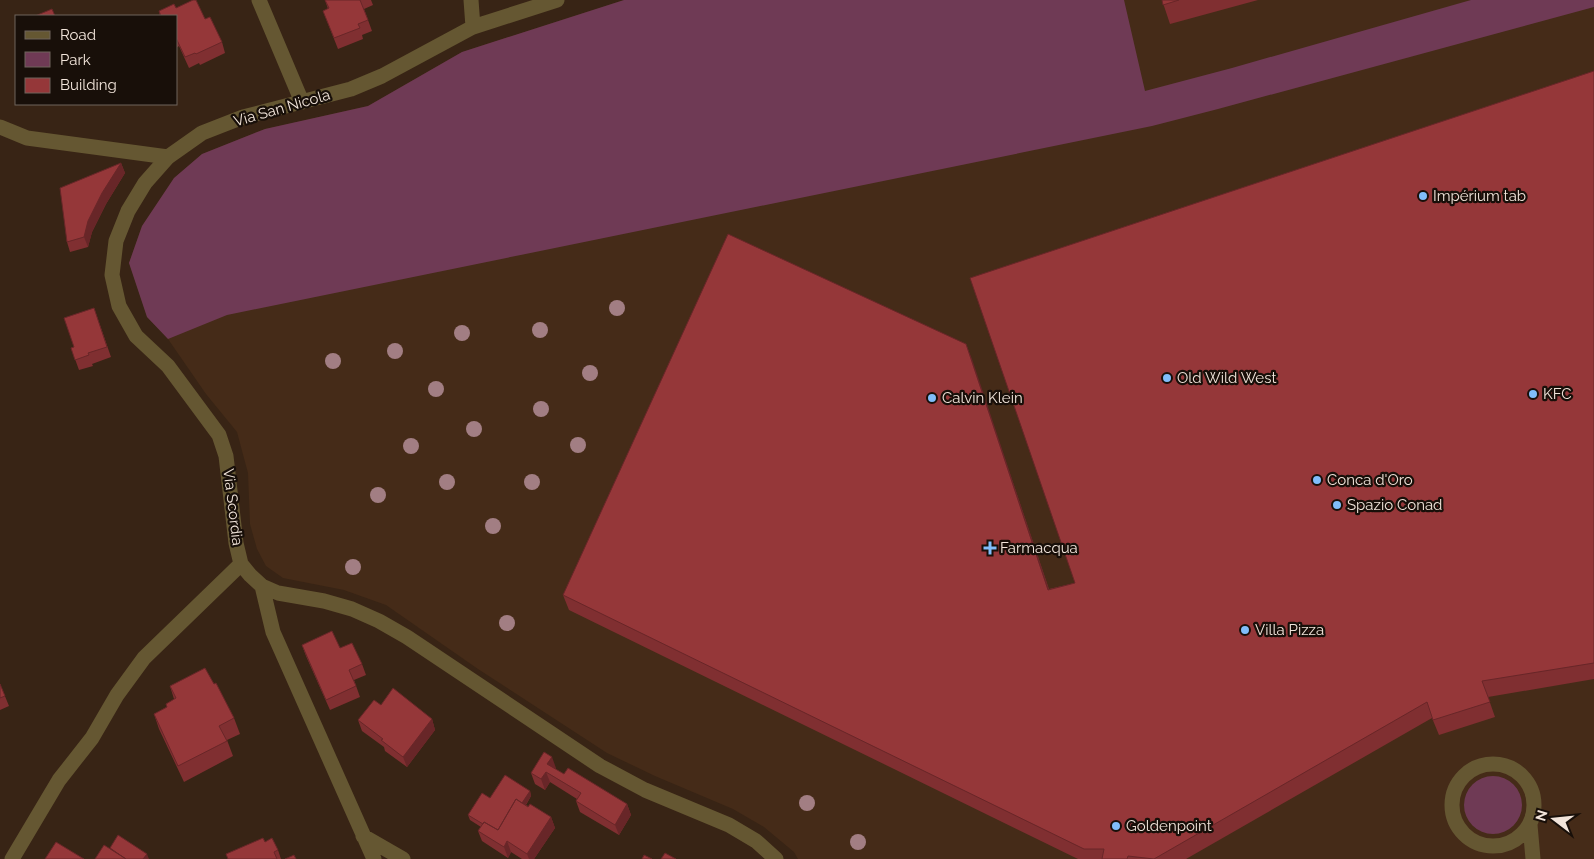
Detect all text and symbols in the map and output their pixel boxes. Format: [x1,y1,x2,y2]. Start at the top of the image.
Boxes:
legend [15,15,178,105]
text: Road [60,26,96,44]
text: Park [60,51,91,69]
text: Building [60,76,117,94]
street label: Via San Nicola [232,86,332,130]
place label: Impérium tab [1433,187,1526,205]
marker: Impérium tab [1417,190,1429,202]
place label: Old Wild West [1177,369,1276,387]
marker: Old Wild West [1161,372,1173,384]
place label: KFC [1543,385,1572,403]
marker: KFC [1527,388,1539,400]
place label: Calvin Klein [942,389,1023,407]
marker: Calvin Klein [926,392,938,404]
street label: Via Scordia [219,467,247,547]
place label: Conca d'Oro [1327,471,1413,489]
marker: Conca d'Oro [1311,474,1323,486]
place label: Spazio Conad [1347,496,1442,514]
marker: Spazio Conad [1331,499,1343,511]
place label: Farmacqua [1000,539,1078,557]
marker: Farmacqua [984,542,996,554]
place label: Villa Pizza [1255,621,1324,639]
marker: Villa Pizza [1239,624,1251,636]
north arrow [1529,794,1579,844]
text: N [1532,808,1551,823]
place label: Goldenpoint [1126,817,1212,835]
marker: Goldenpoint [1110,820,1122,832]

